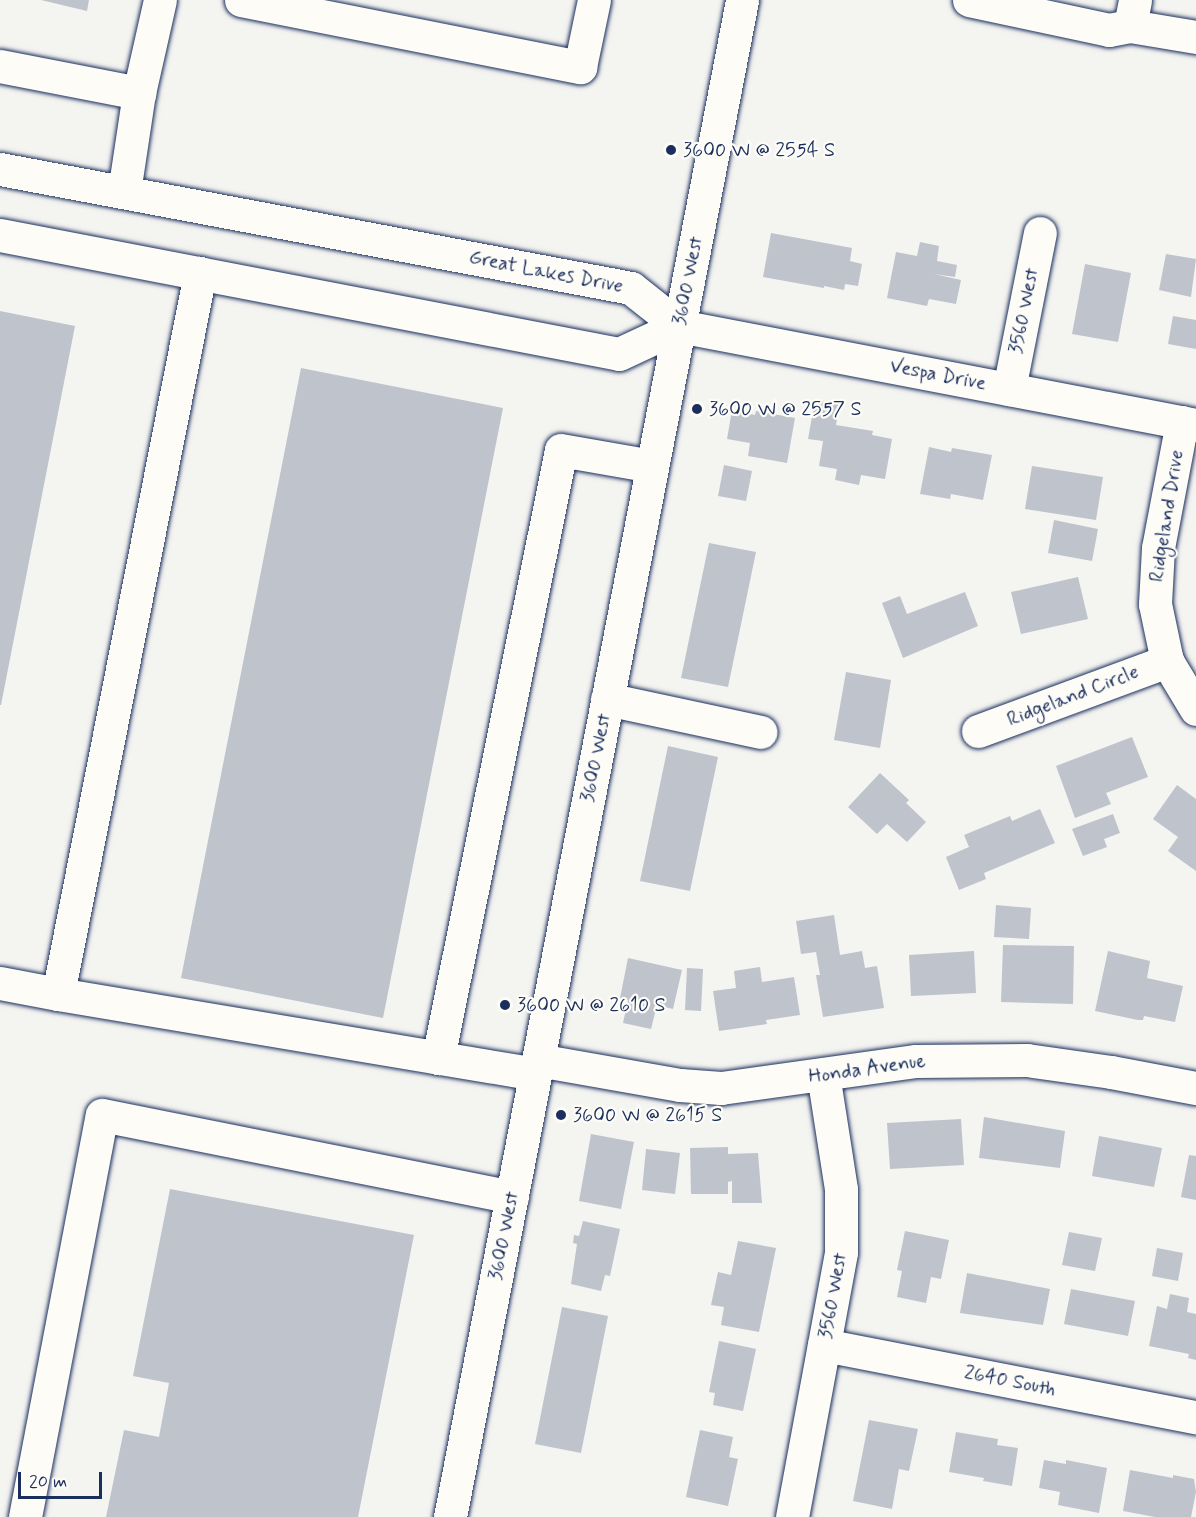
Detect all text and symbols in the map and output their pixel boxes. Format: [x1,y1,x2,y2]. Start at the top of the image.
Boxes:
place label: 3600 W @ 2554 S [683,138,835,162]
marker: 3600 W @ 2554 S [664,143,678,157]
street label: 3600 West [668,235,708,327]
street label: Great Lakes Drive [468,246,624,298]
street label: 3560 West [1004,266,1044,356]
street label: Vespa Drive [888,354,988,396]
place label: 3600 W @ 2557 S [709,397,861,421]
marker: 3600 W @ 2557 S [690,402,704,416]
street label: Ridgeland Drive [1145,448,1189,584]
street label: Ridgeland Circle [1004,660,1142,732]
street label: 3600 West [576,712,616,804]
place label: 3600 W @ 2610 S [517,993,666,1017]
marker: 3600 W @ 2610 S [498,998,512,1012]
street label: Honda Avenue [805,1049,929,1089]
place label: 3600 W @ 2615 S [573,1103,722,1127]
marker: 3600 W @ 2615 S [554,1108,568,1122]
street label: 3600 West [484,1190,524,1282]
street label: 3560 West [814,1251,852,1341]
street label: 2640 South [962,1360,1058,1402]
scale bar [21,1460,105,1498]
text: 20 m [29,1470,67,1494]

